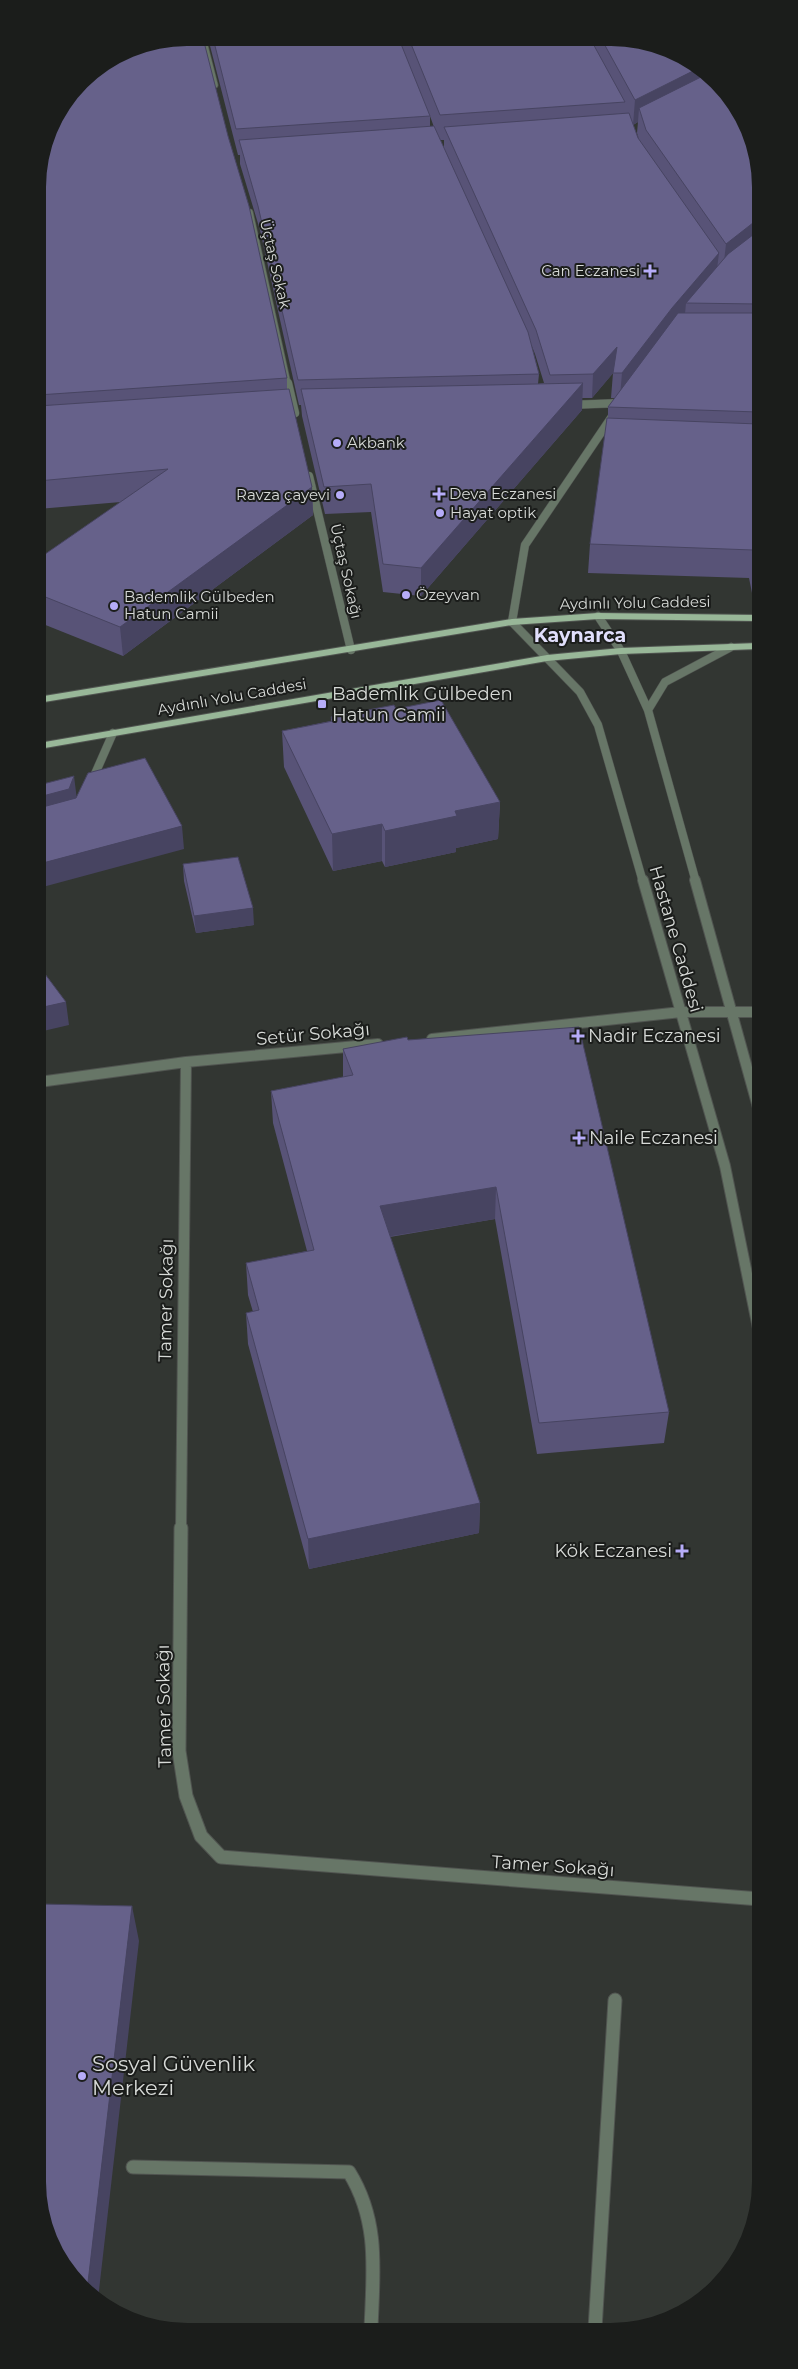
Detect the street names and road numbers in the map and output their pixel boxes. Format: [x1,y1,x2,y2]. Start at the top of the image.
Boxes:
street label: Üçtaş Sokak [256,217,295,311]
street label: Üçtaş Sokağı [326,522,367,620]
street label: Aydınlı Yolu Caddesi [559,592,711,613]
street label: Aydınlı Yolu Caddesi [156,674,308,719]
street label: Hastane Caddesi [645,863,707,1015]
street label: Setür Sokağı [255,1018,371,1050]
street label: Tamer Sokağı [154,1238,178,1362]
street label: Tamer Sokağı [152,1644,176,1768]
street label: Tamer Sokağı [491,1851,615,1881]

